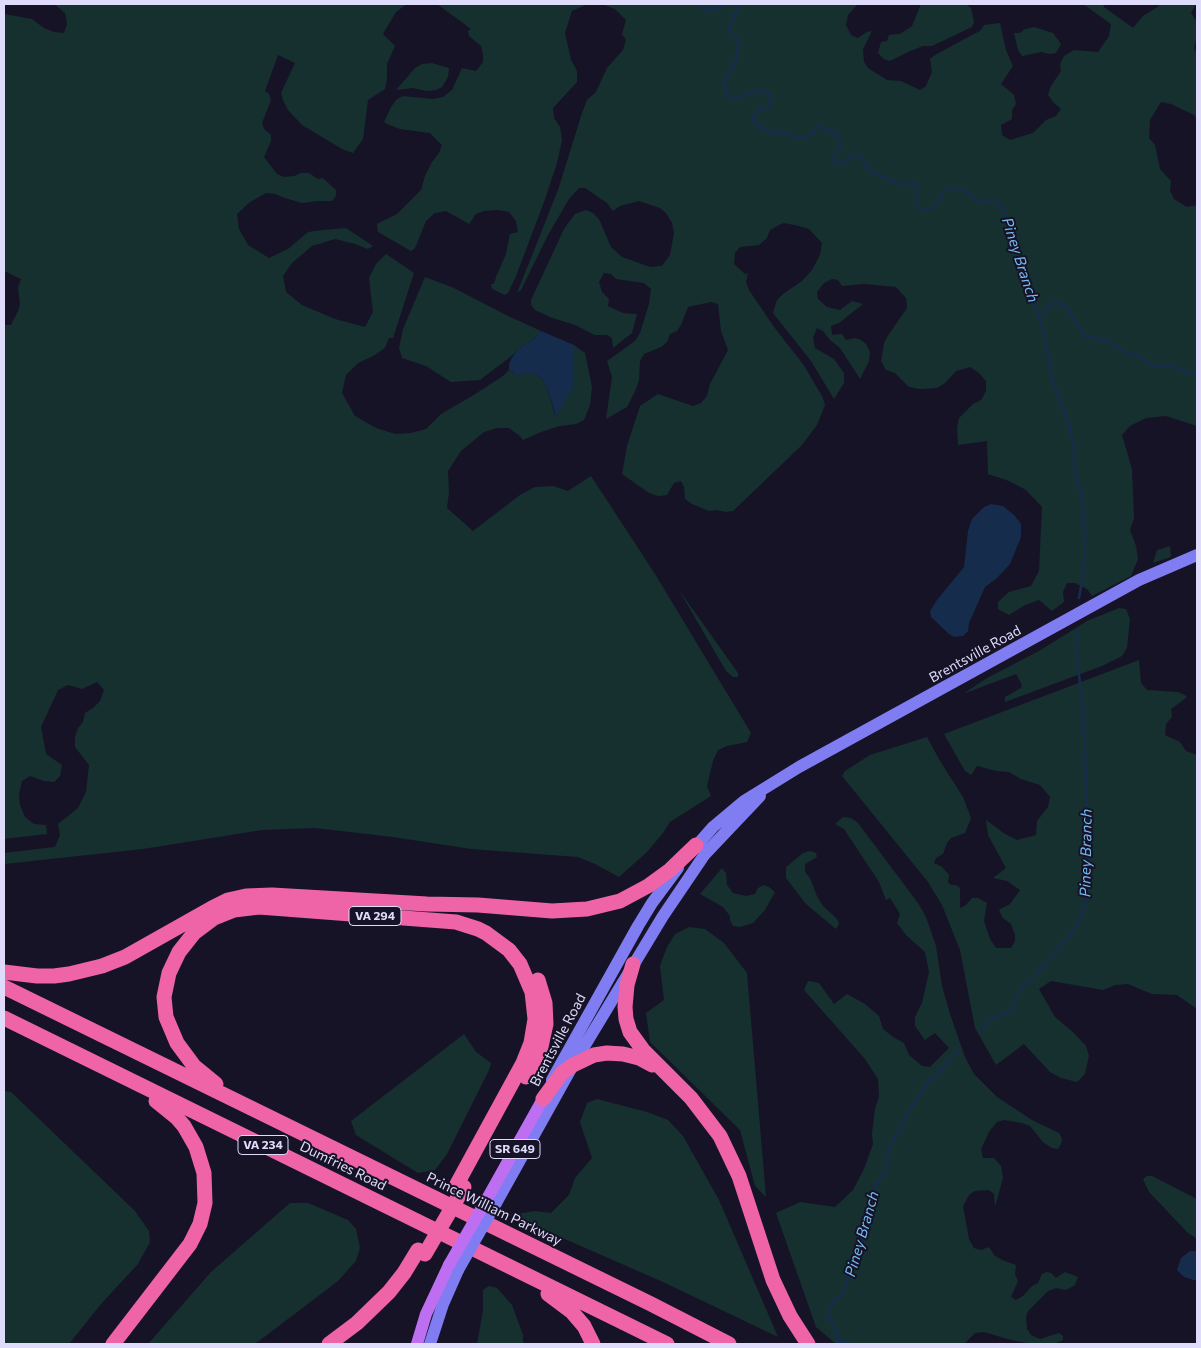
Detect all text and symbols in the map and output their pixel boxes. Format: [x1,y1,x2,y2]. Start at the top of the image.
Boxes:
water label: Piney Branch [998,215,1042,305]
street label: Brentsville Road [926,622,1024,686]
water label: Piney Branch [1076,809,1096,897]
road number: VA 294 [349,906,401,926]
street label: Brentsville Road [527,991,589,1089]
road number: VA 234 [238,1136,288,1154]
street label: Dumfries Road [297,1138,389,1194]
road number: SR 649 [490,1140,540,1158]
street label: Prince William Parkway [424,1169,564,1249]
water label: Piney Branch [841,1189,883,1279]

